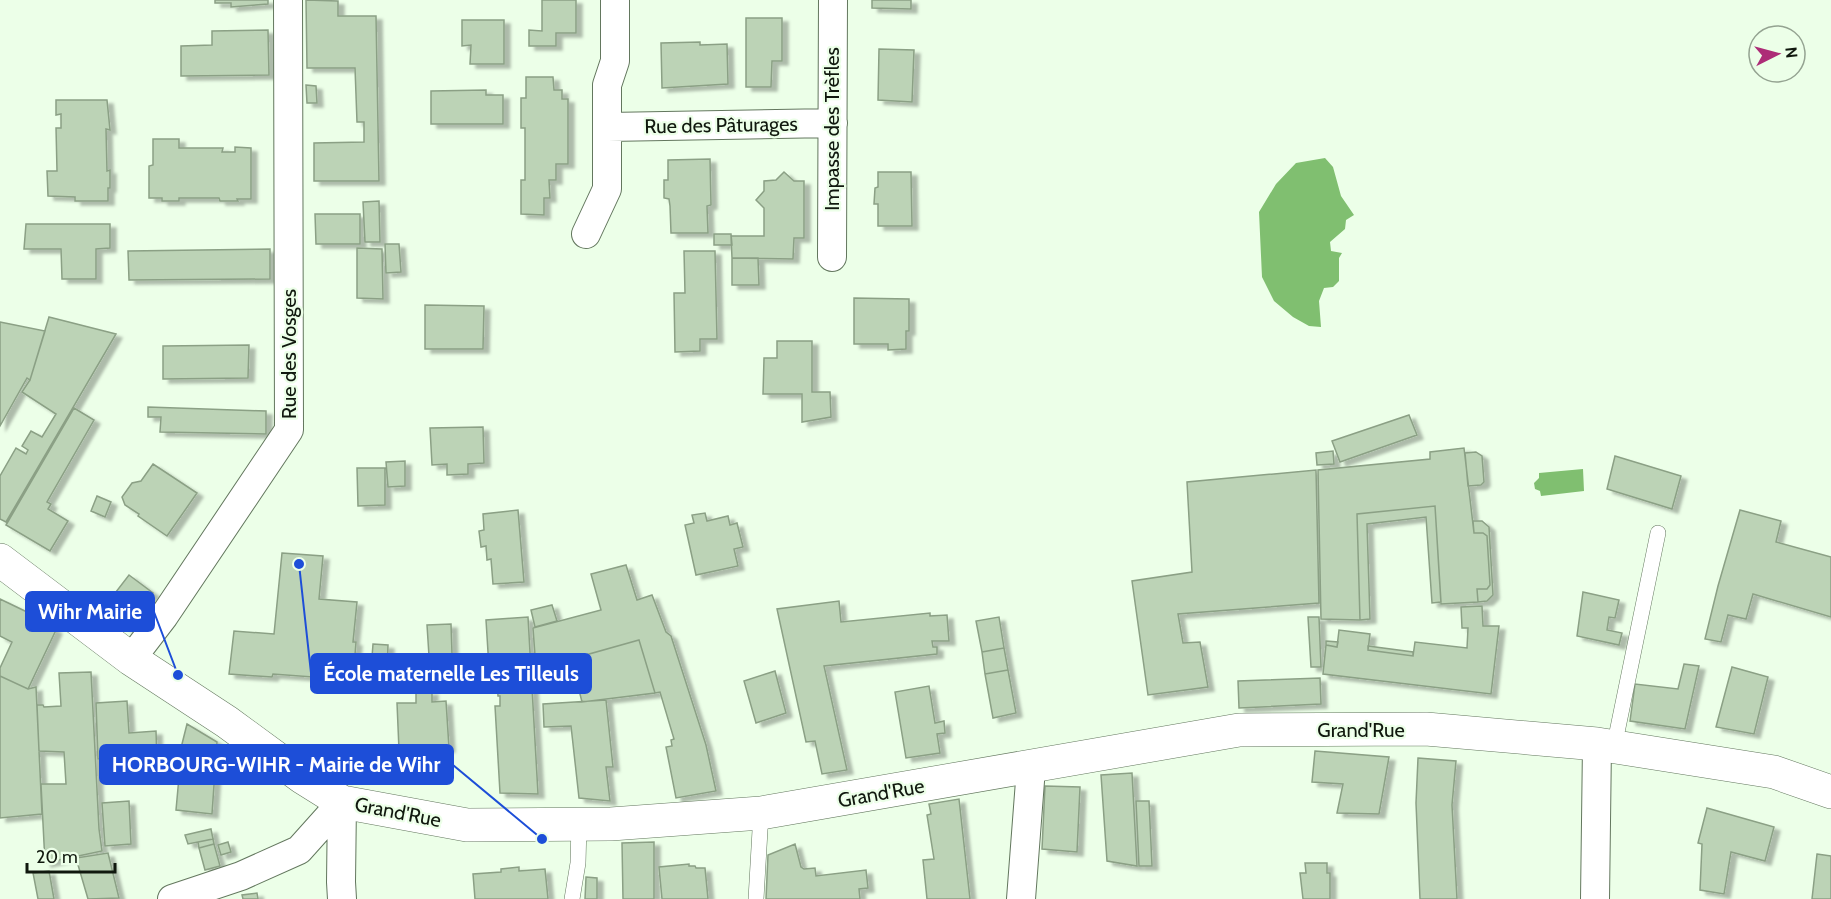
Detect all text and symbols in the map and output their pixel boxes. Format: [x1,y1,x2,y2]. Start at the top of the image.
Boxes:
north arrow [1747,24,1807,84]
text: N [1781,46,1801,59]
street label: Impasse des Trèfles [820,47,844,211]
street label: Rue des Pâturages [644,112,798,138]
street label: Rue des Vosges [277,289,301,419]
callout: Wihr Mairie [26,592,154,631]
text: Wihr Mairie [38,599,142,624]
callout: École maternelle Les Tilleuls [311,654,591,693]
text: École maternelle Les Tilleuls [323,661,579,686]
street label: Grand'Rue [1317,718,1405,742]
callout: HORBOURG-WIHR - Mairie de Wihr [100,745,453,784]
text: HORBOURG-WIHR - Mairie de Wihr [112,752,440,777]
street label: Grand'Rue [836,774,926,812]
street label: Grand'Rue [353,792,443,832]
scale bar [27,836,116,874]
text: 20 m [36,846,78,868]

